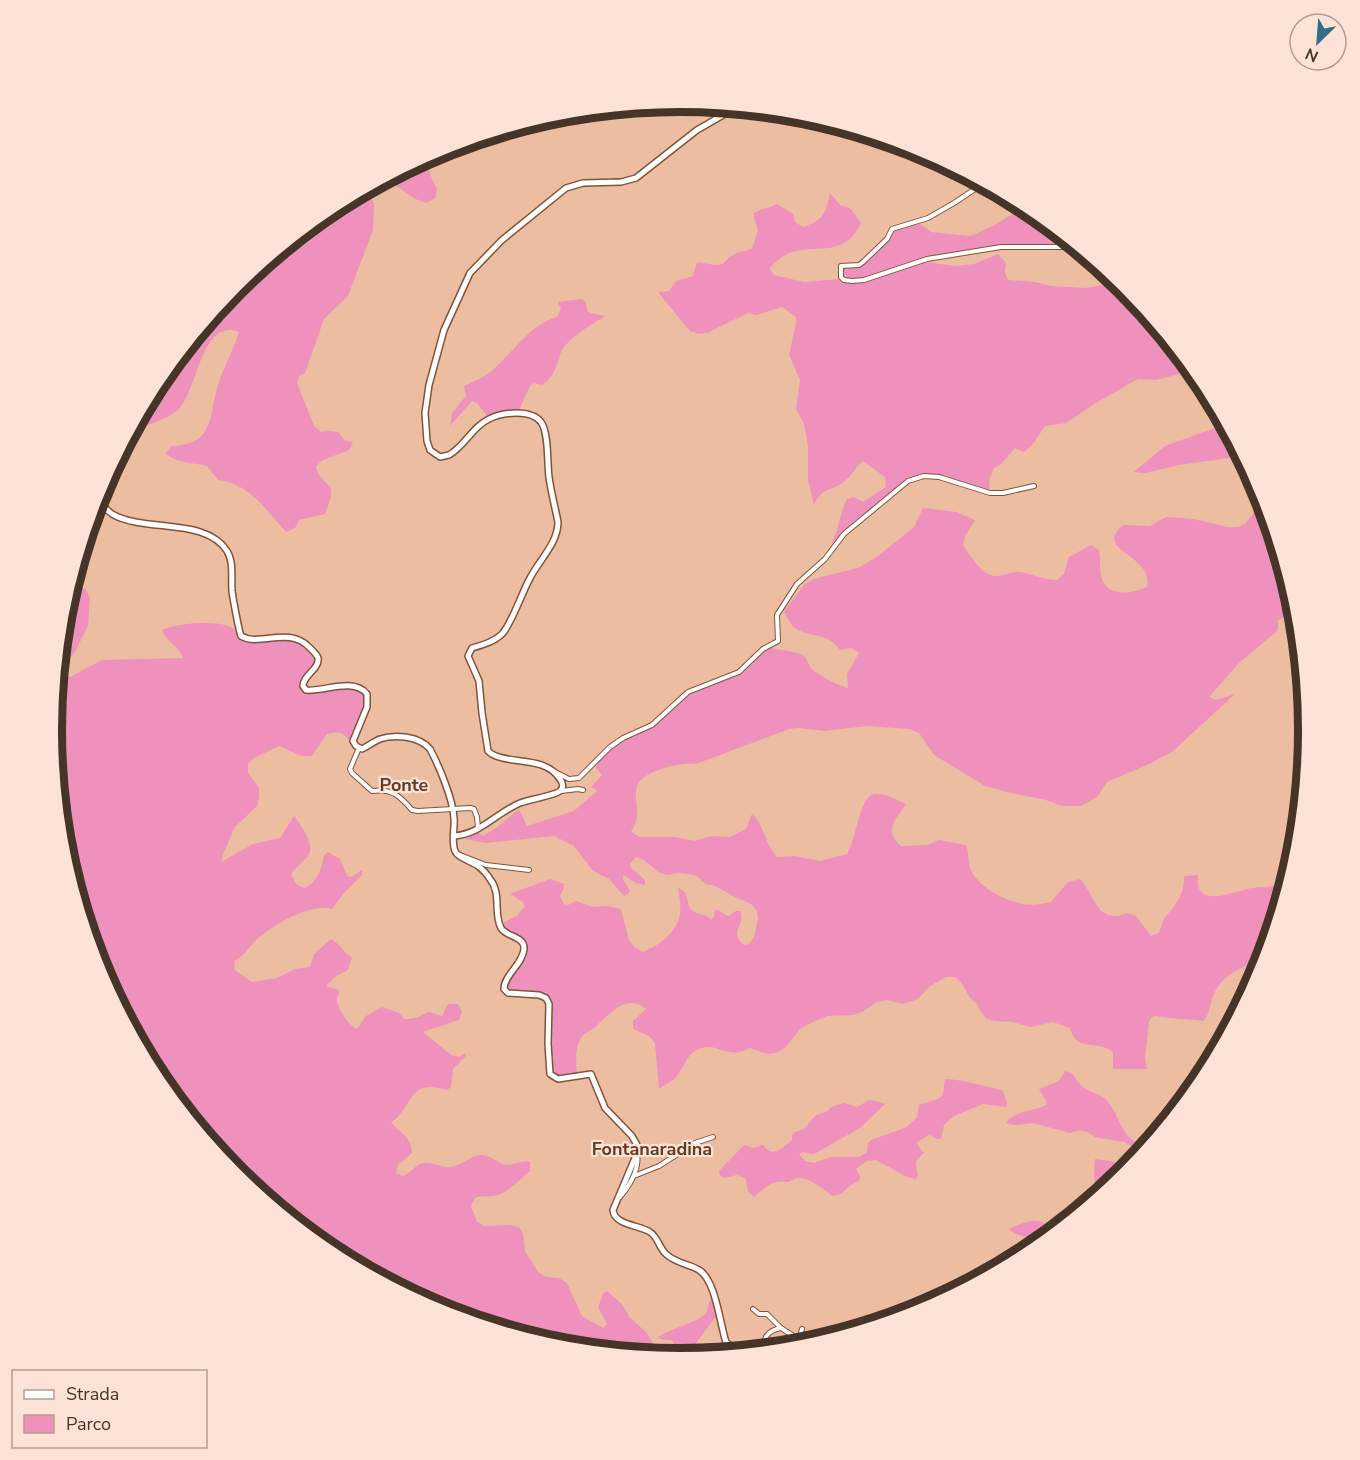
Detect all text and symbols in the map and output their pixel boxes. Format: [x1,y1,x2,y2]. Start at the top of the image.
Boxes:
north arrow [1288,12,1348,72]
text: N [1302,42,1322,67]
district label: Ponte [380,773,429,797]
district label: Fontanaradina [592,1137,712,1161]
legend [12,1370,207,1448]
text: Strada [66,1382,119,1406]
text: Parco [66,1412,111,1436]

